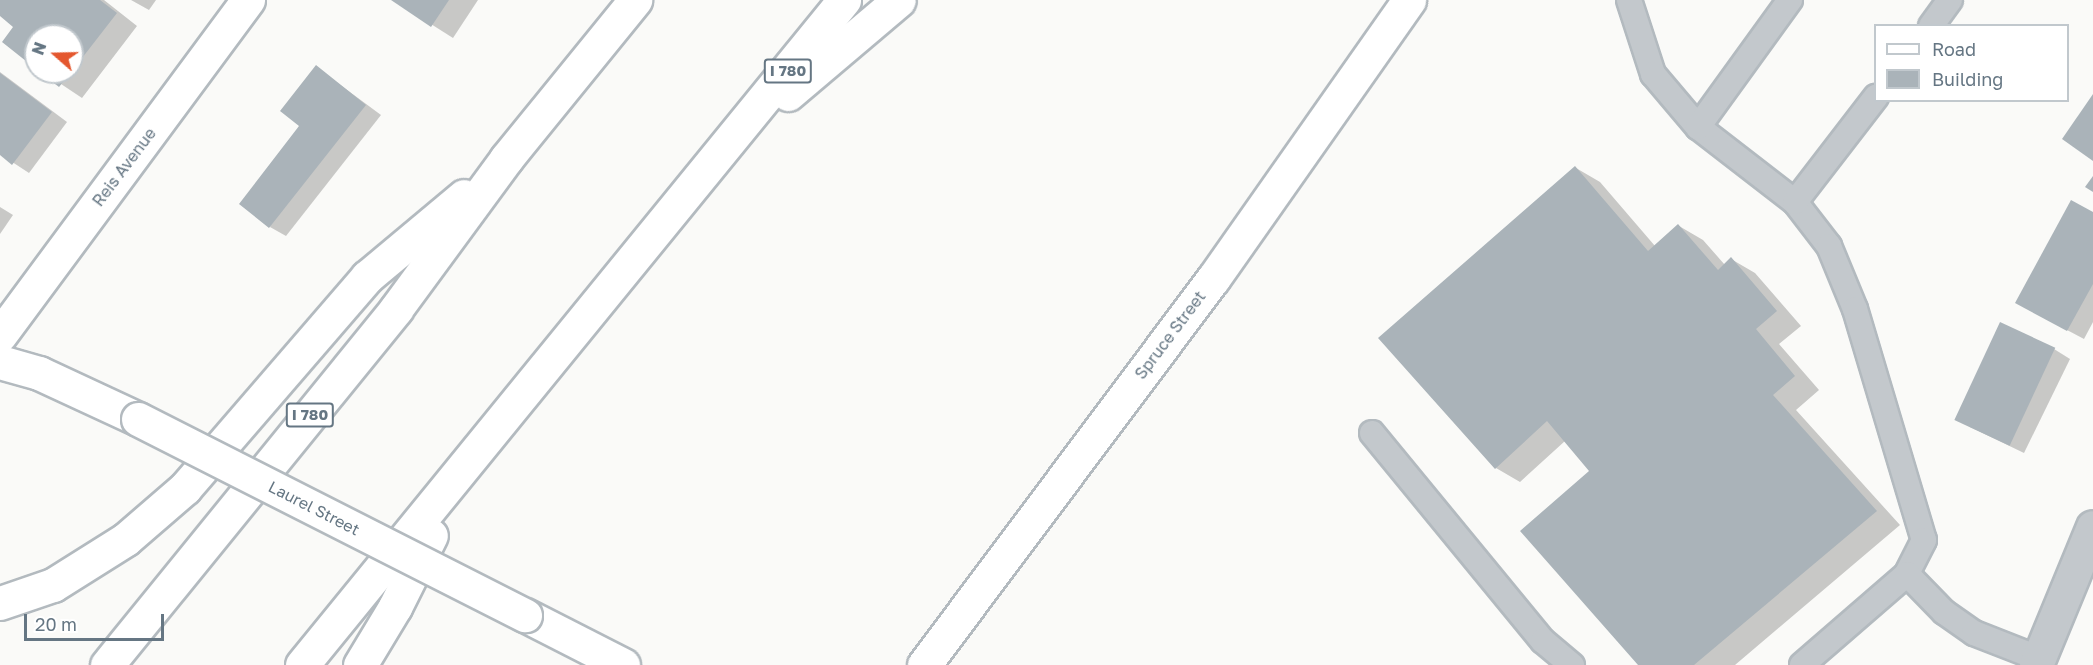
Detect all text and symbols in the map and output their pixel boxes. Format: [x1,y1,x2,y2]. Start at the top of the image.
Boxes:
north arrow [24,24,84,84]
legend [1874,24,2069,102]
text: Road [1932,38,1976,60]
text: N [27,39,50,58]
road number: I 780 [762,59,814,83]
text: Building [1932,68,2003,90]
street label: Reis Avenue [88,124,160,210]
street label: Spruce Street [1131,287,1209,383]
road number: I 780 [284,403,336,427]
street label: Laurel Street [265,477,363,539]
scale bar [27,602,166,640]
text: 20 m [35,613,77,635]

